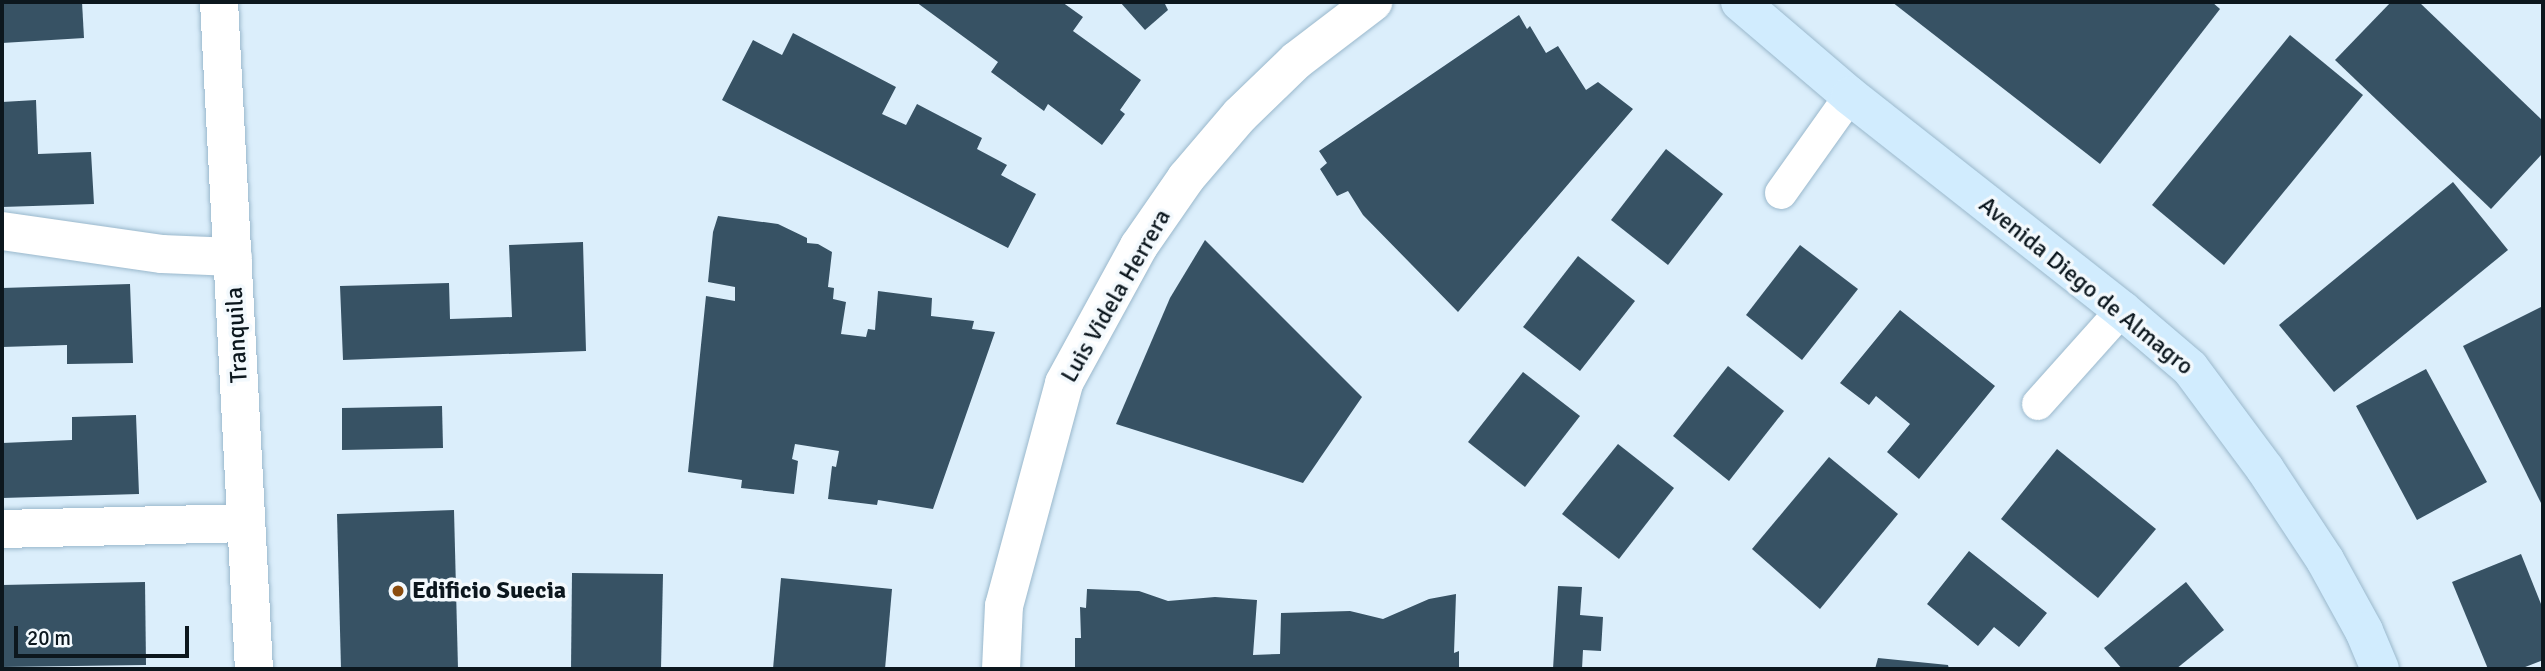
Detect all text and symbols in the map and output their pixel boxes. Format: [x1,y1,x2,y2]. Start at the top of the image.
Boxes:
street label: Avenida Diego de Almagro [1973,191,2199,381]
street label: Luis Videla Herrera [1055,204,1177,388]
street label: Tranquila [220,286,254,384]
place label: Edificio Suecia [412,577,566,605]
marker: Edificio Suecia [390,583,406,599]
scale bar [18,612,192,656]
text: 20 m [27,625,71,651]

